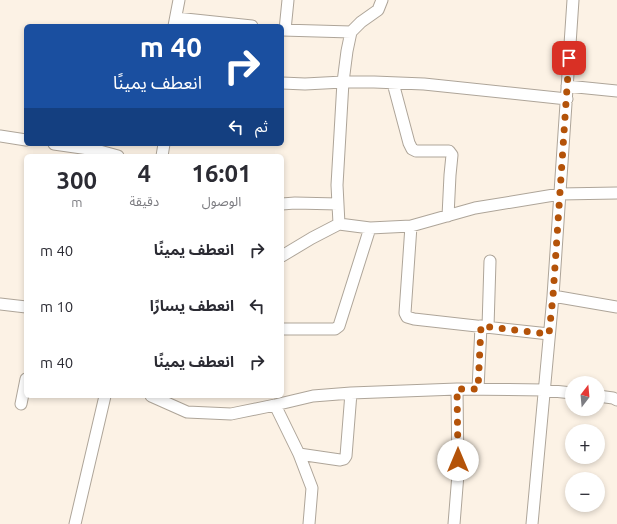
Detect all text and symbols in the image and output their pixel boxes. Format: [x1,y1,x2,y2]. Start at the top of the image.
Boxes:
text: 40 m [140,31,202,62]
icon: right [216,40,268,92]
pin [552,41,586,75]
icon: arrive [558,47,580,69]
text: انعطف يمينًا [113,72,202,92]
icon: left [225,116,247,138]
text: ثم [255,118,268,135]
text: 4 [138,160,151,187]
text: 16:01 [192,160,252,187]
text: 300 [56,167,97,194]
text: دقيقة [129,194,159,208]
text: الوصول [202,194,241,208]
text: m [71,195,82,209]
icon: right [246,239,268,261]
text: انعطف يمينًا [154,241,234,258]
text: 40 m [40,242,73,259]
icon: left [246,295,268,317]
text: انعطف يسارًا [150,297,234,314]
text: 10 m [40,298,73,315]
icon: right [246,351,268,373]
text: انعطف يمينًا [154,353,234,370]
text: 40 m [40,354,73,371]
north arrow [565,376,605,416]
map controls [565,376,605,512]
button: + [565,424,605,464]
position arrow [437,439,479,481]
button: − [565,472,605,512]

